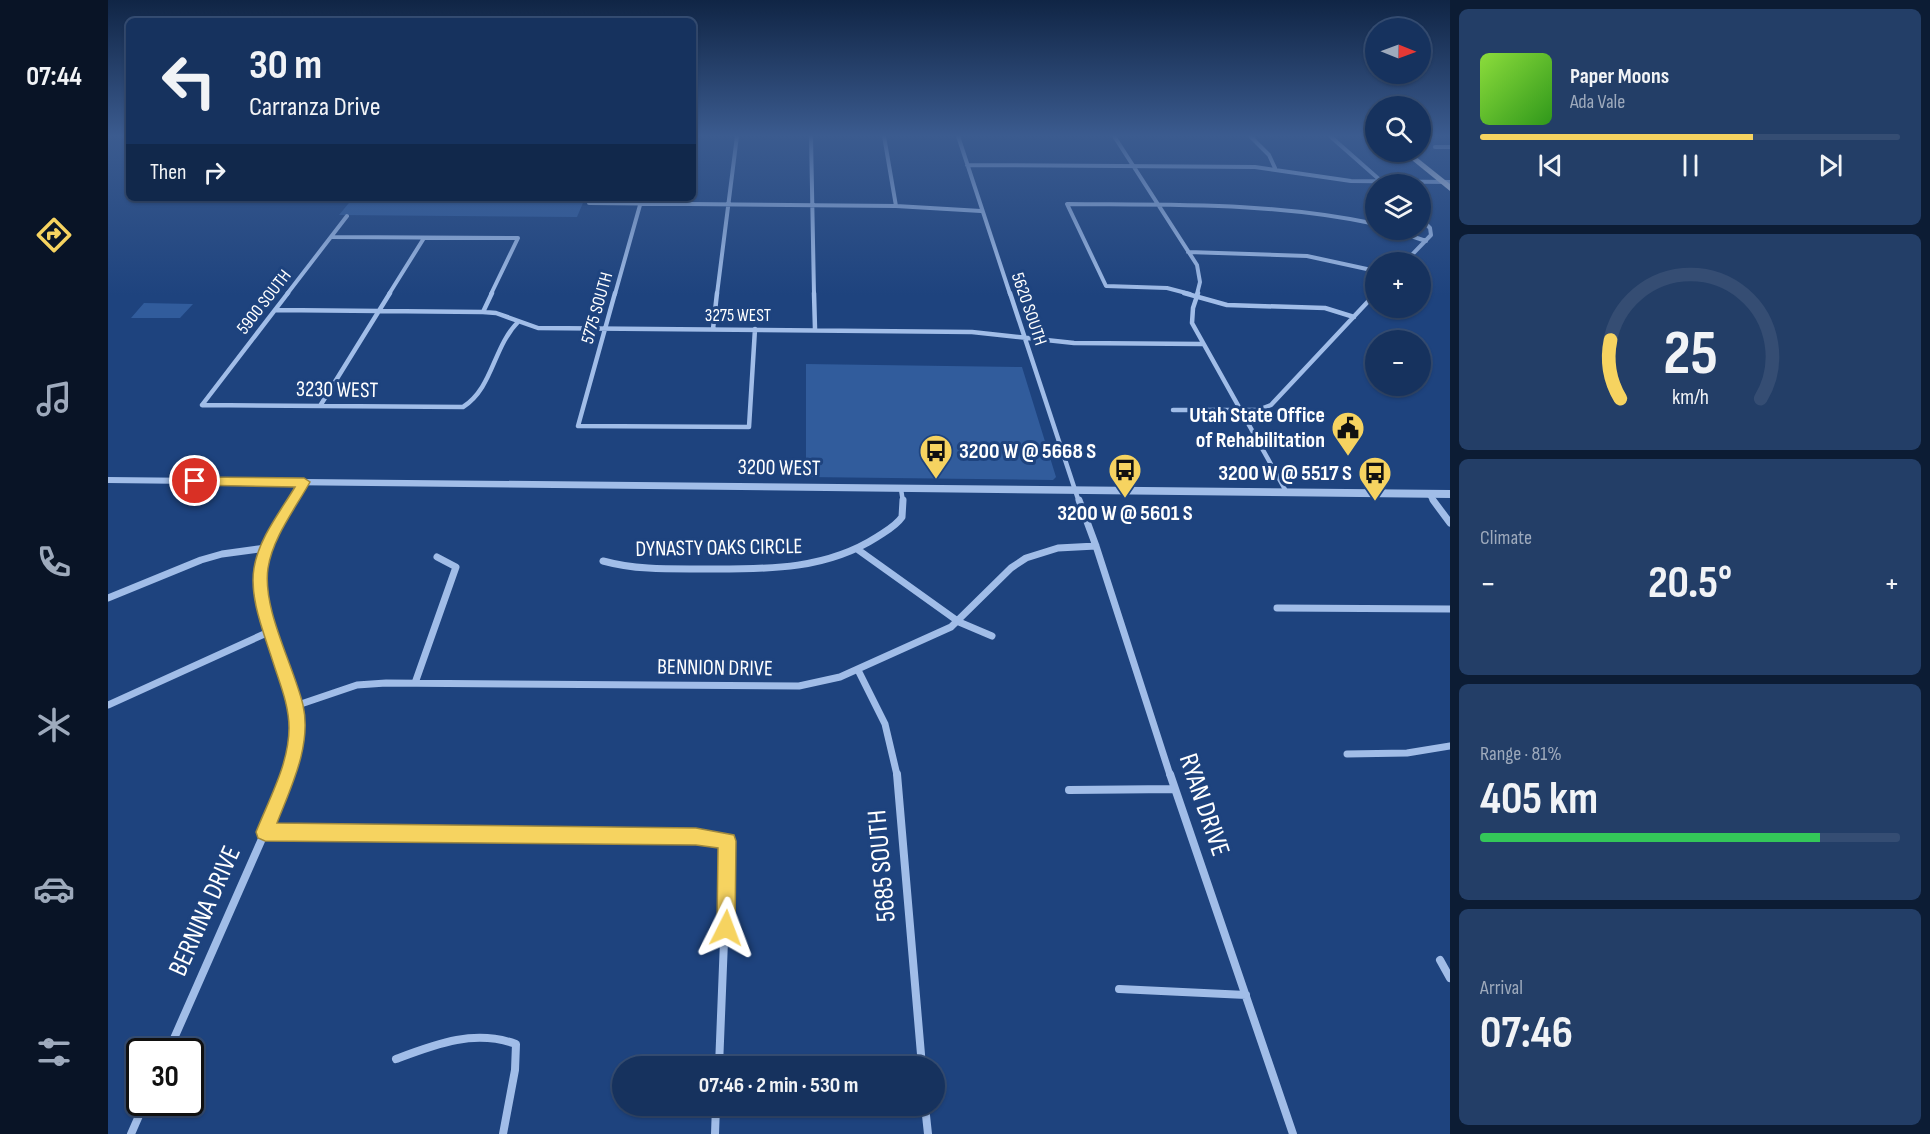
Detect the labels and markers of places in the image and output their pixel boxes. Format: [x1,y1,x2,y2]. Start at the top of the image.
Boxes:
place label: Utah State Office of Rehabilitation [1189,402,1325,454]
public building icon: Utah State Office of Rehabilitation [1330,410,1366,457]
bus stop icon: 3200 W @ 5668 S [918,433,954,480]
place label: 3200 W @ 5668 S [959,438,1096,465]
bus stop icon: 3200 W @ 5601 S [1107,452,1143,499]
pin [169,455,220,506]
bus stop icon: 3200 W @ 5517 S [1357,455,1393,502]
place label: 3200 W @ 5517 S [1218,460,1352,487]
place label: 3200 W @ 5601 S [1057,500,1193,527]

